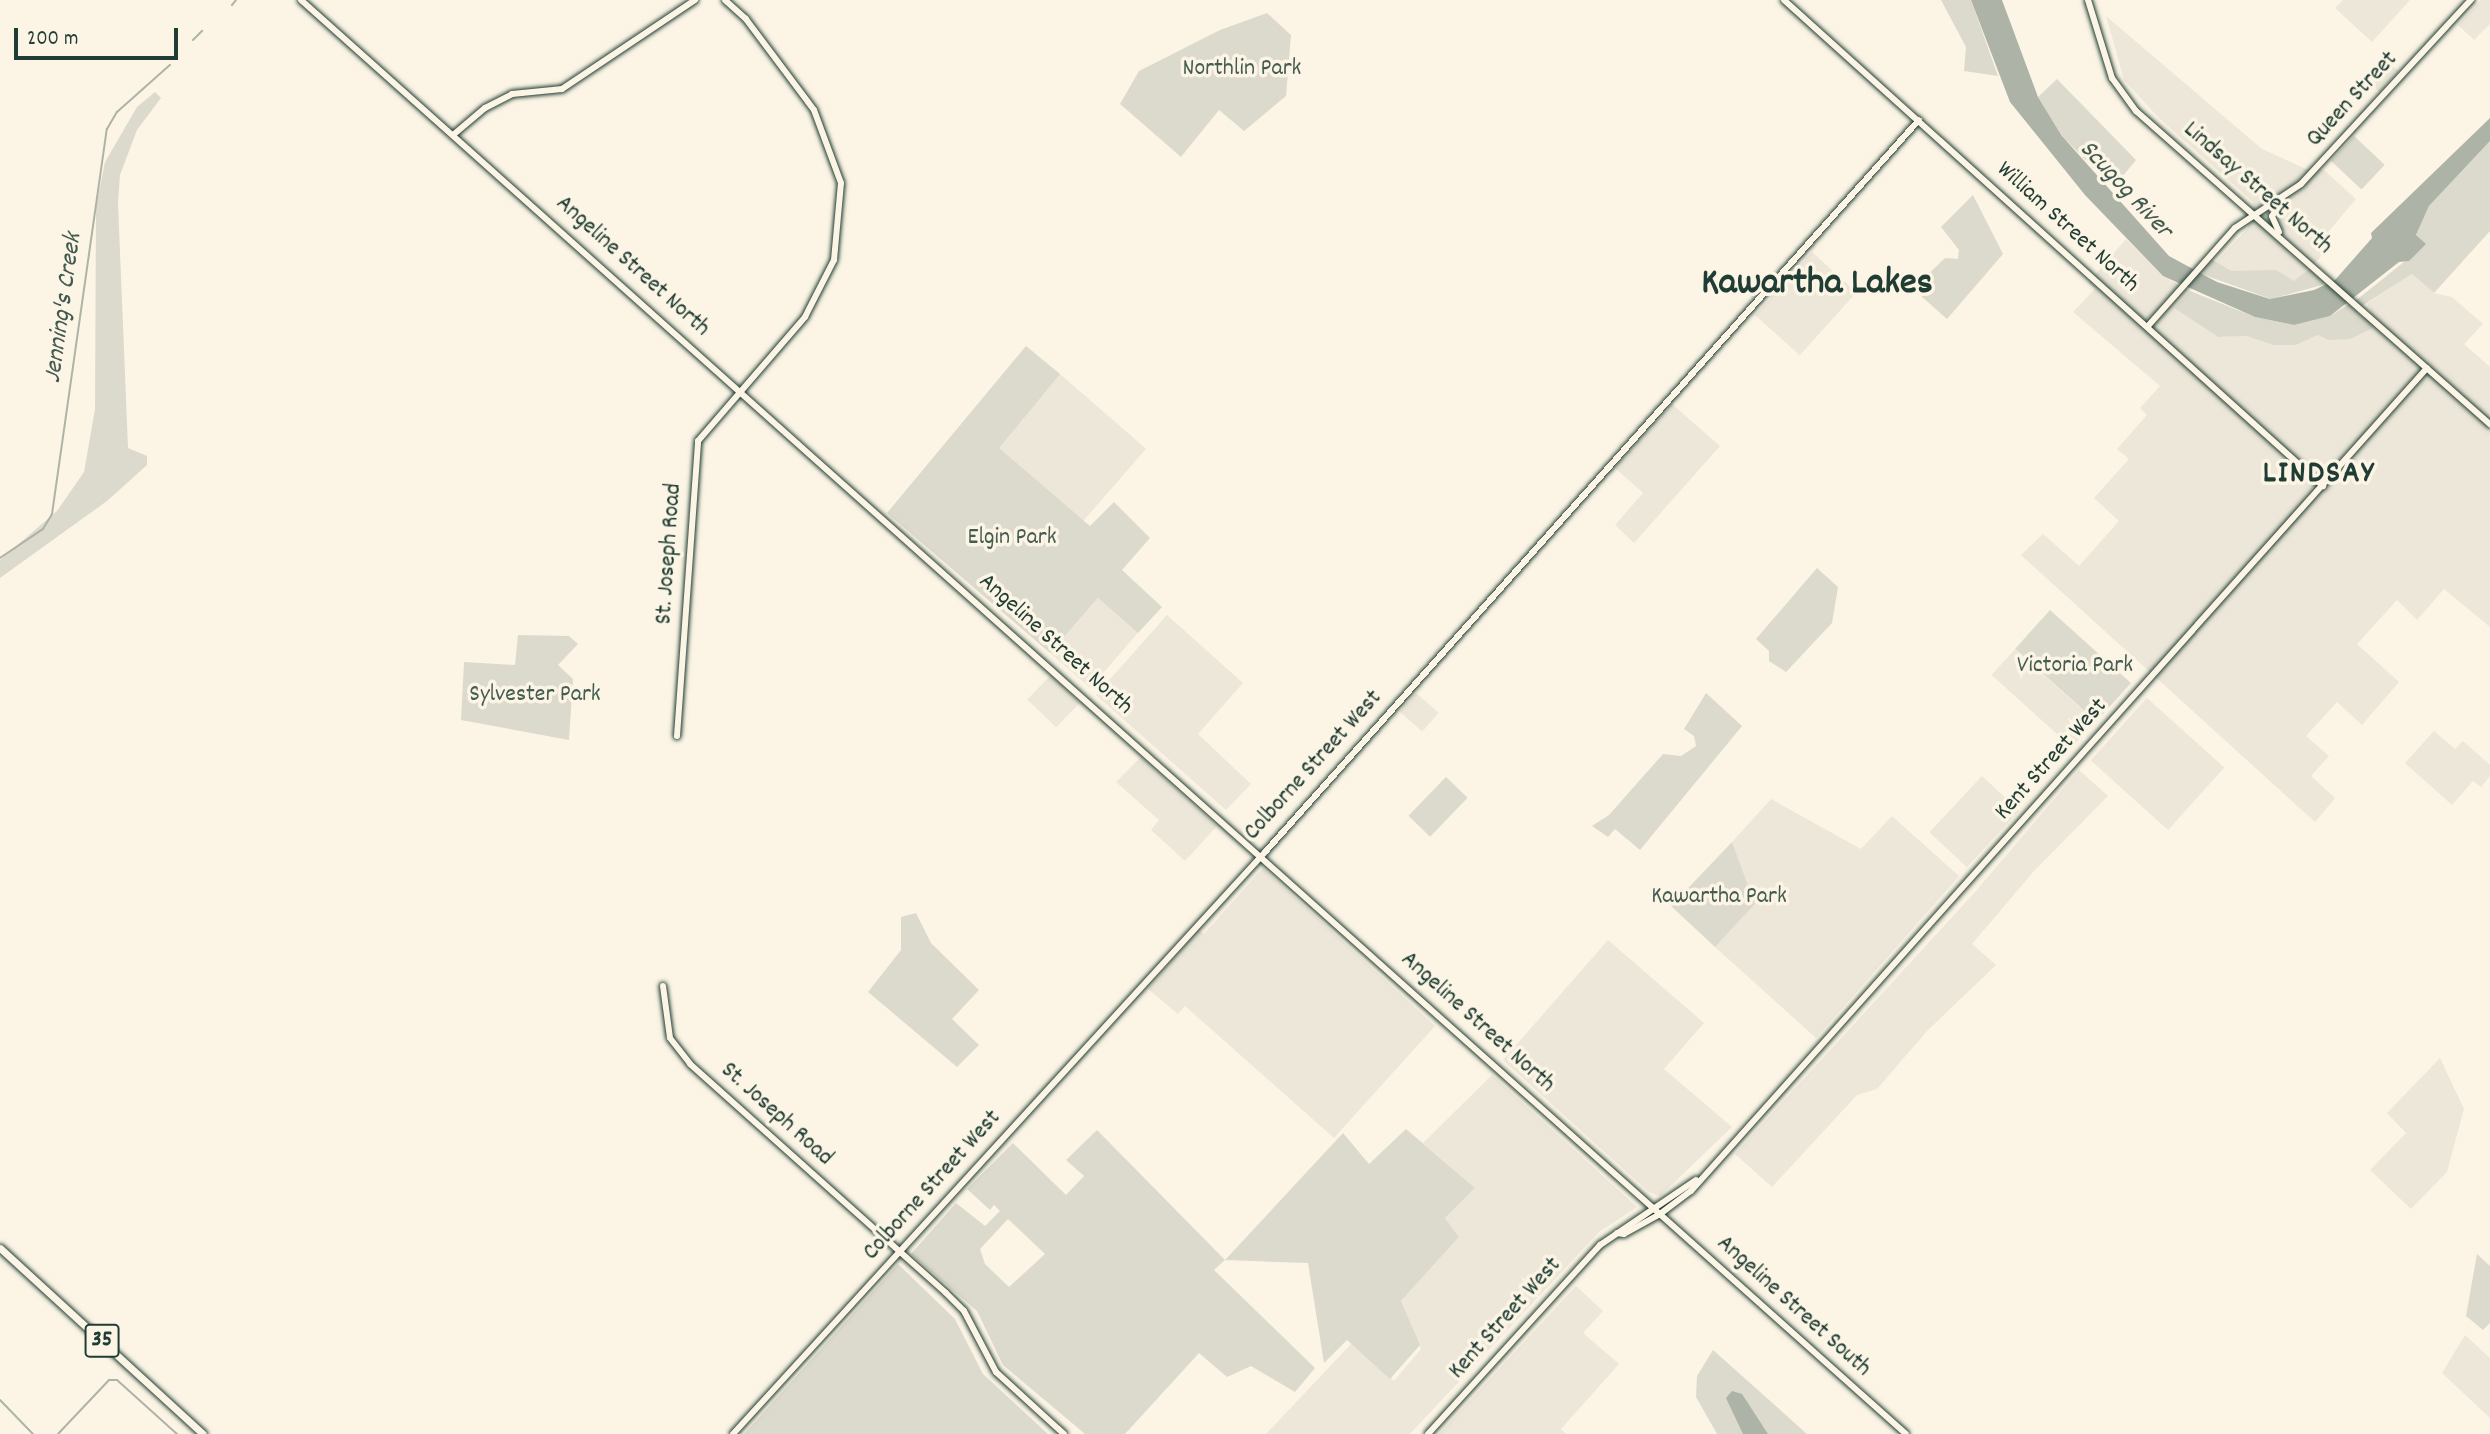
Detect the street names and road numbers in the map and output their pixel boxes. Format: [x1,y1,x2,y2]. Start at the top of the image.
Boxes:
street label: Queen Street [2301,46,2405,154]
street label: Lindsay Street North [2177,116,2337,262]
street label: William Street North [1990,156,2144,300]
street label: Angeline Street North [549,190,715,344]
street label: St. Joseph Road [651,482,689,626]
street label: Angeline Street North [972,568,1138,722]
street label: Colborne Street West [1239,685,1389,847]
street label: Kent Street West [1990,693,2114,827]
street label: Angeline Street North [1394,946,1560,1100]
street label: St. Joseph Road [714,1057,838,1173]
street label: Colborne Street West [858,1105,1008,1267]
street label: Angeline Street South [1710,1230,1876,1384]
street label: Kent Street West [1444,1252,1568,1386]
road number: 35 [84,1322,119,1360]

